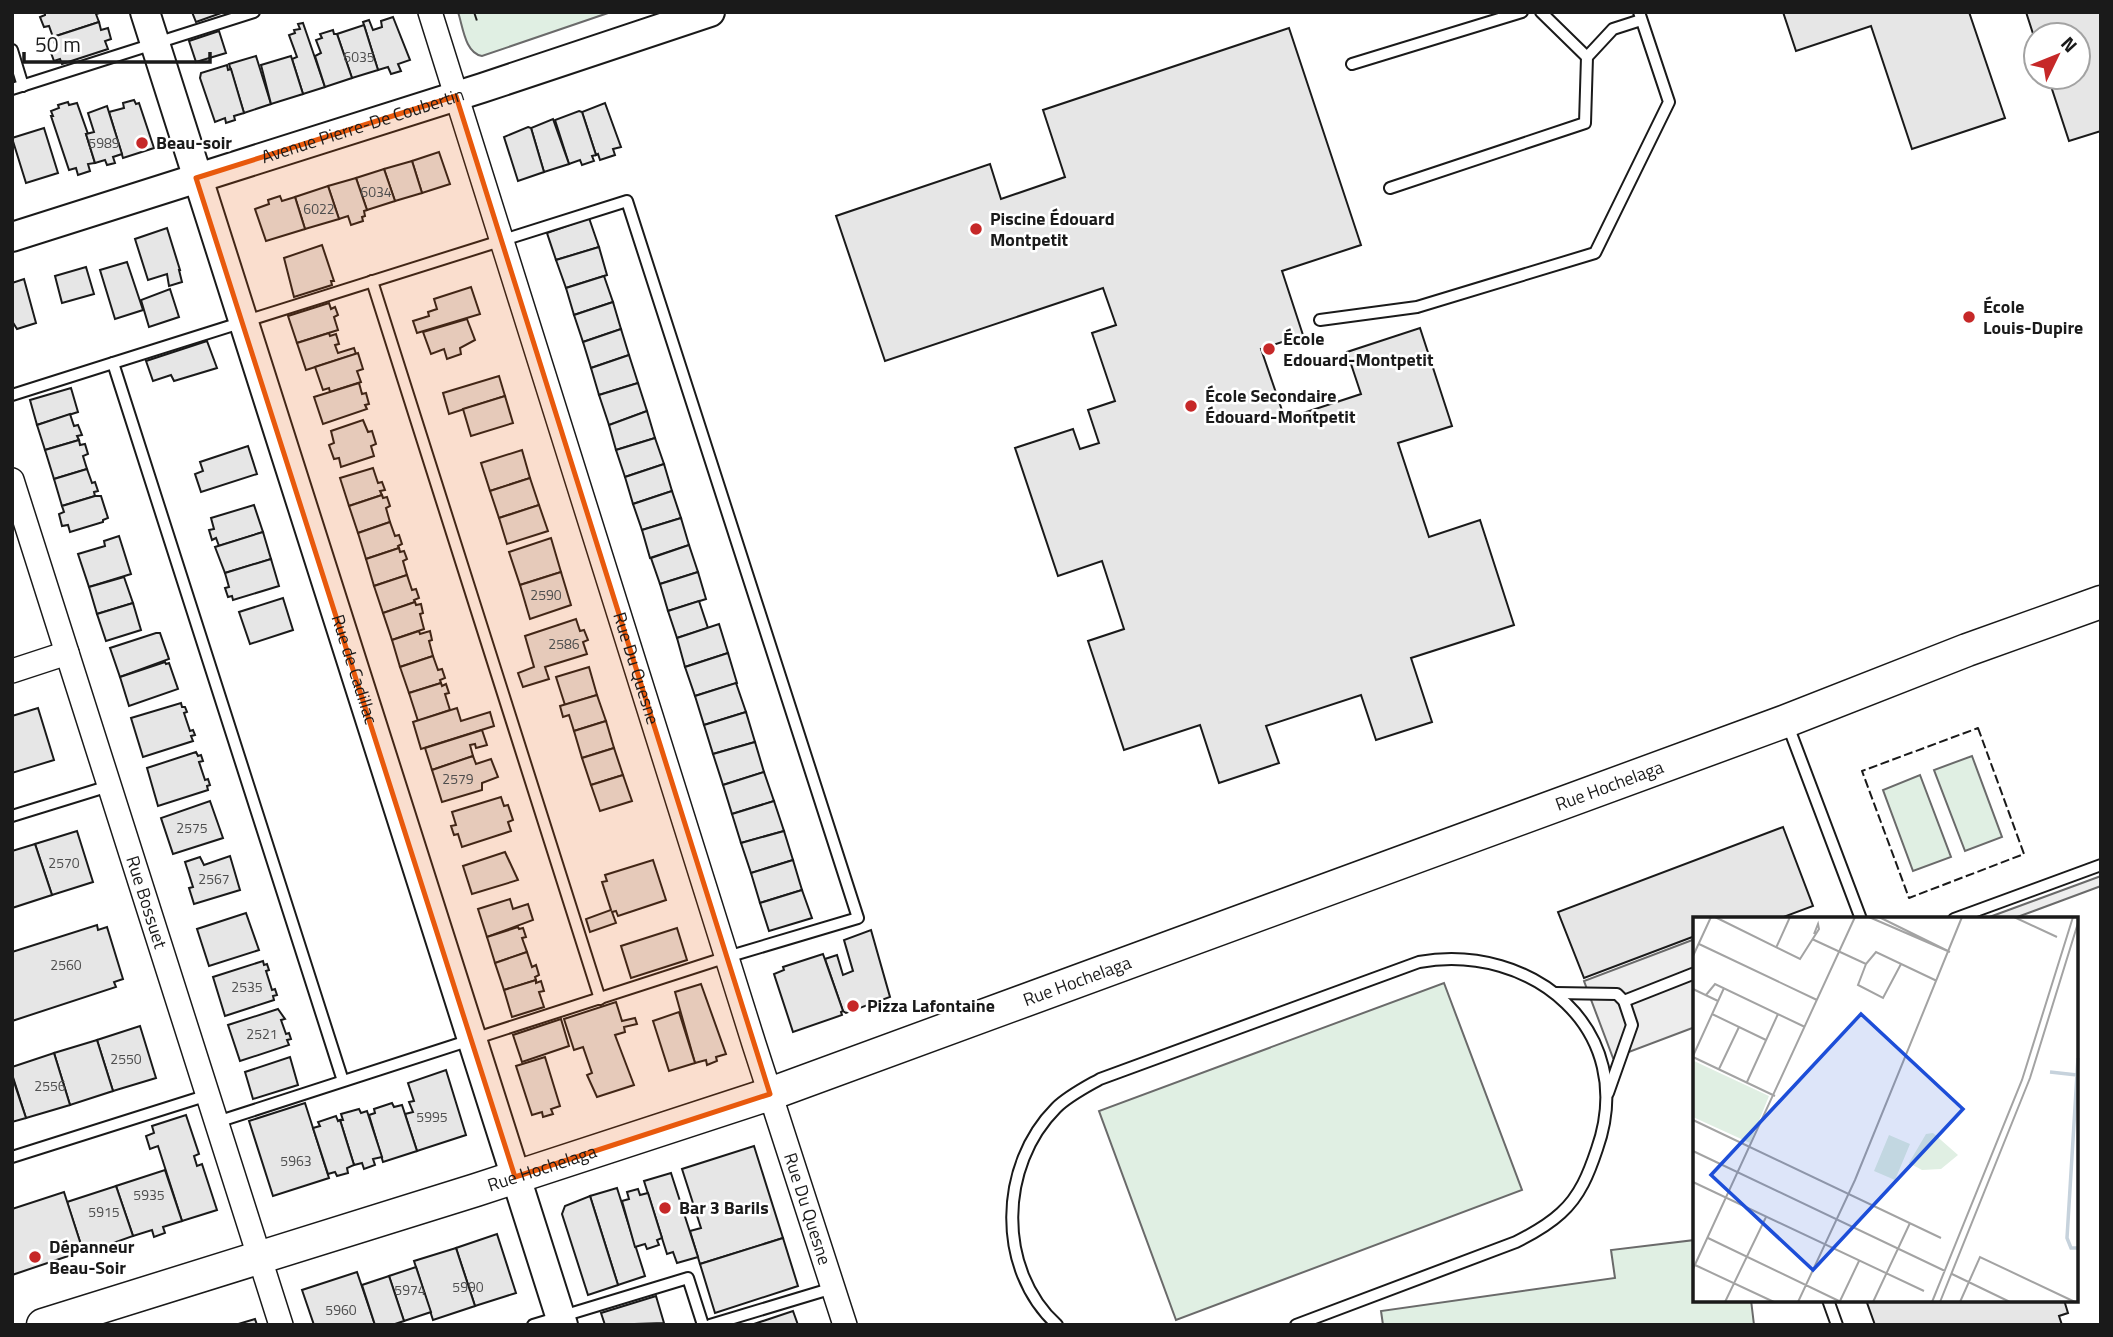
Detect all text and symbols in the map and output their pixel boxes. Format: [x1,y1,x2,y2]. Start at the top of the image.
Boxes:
scale bar [24,21,210,65]
north arrow [2022,21,2092,91]
text: 50 m [35,28,81,60]
text: N [2055,29,2085,59]
house number: 6035 [343,46,375,67]
street label: Avenue Pierre-De Coubertin [258,80,468,170]
place label: Beau-soir [156,129,232,156]
house number: 5989 [88,132,120,153]
marker: Beau-soir [134,135,150,151]
house number: 6034 [360,181,392,202]
house number: 6022 [303,198,335,219]
place label: Piscine Édouard Montpetit [990,205,1115,253]
marker: Piscine Édouard Montpetit [968,221,984,237]
place label: École Louis-Dupire [1983,293,2083,341]
marker: École Louis-Dupire [1961,309,1977,325]
place label: École Edouard-Montpetit [1283,325,1434,373]
marker: École Edouard-Montpetit [1261,341,1277,357]
place label: École Secondaire Édouard-Montpetit [1205,382,1356,430]
marker: École Secondaire Édouard-Montpetit [1183,398,1199,414]
house number: 2590 [530,584,562,605]
street label: Rue Du Quesne [606,609,667,728]
street label: Rue de Cadillac [325,611,385,728]
house number: 2586 [548,633,580,654]
street label: Rue Hochelaga [1551,753,1667,818]
house number: 2579 [442,768,474,789]
house number: 2575 [176,817,208,838]
house number: 2570 [48,852,80,873]
street label: Rue Bossuet [119,852,174,952]
house number: 2567 [198,868,230,889]
inset map [1693,917,2078,1302]
street label: Rue Hochelaga [1019,949,1135,1013]
house number: 2560 [50,954,82,975]
house number: 2535 [231,976,263,997]
place label: Pizza Lafontaine [867,992,995,1019]
marker: Pizza Lafontaine [845,998,861,1014]
house number: 2521 [246,1023,278,1044]
house number: 2550 [110,1048,142,1069]
house number: 2556 [34,1075,66,1096]
house number: 5995 [416,1106,448,1127]
street label: Rue Hochelaga [484,1138,600,1198]
street label: Rue Du Quesne [777,1149,839,1268]
house number: 5963 [280,1150,312,1171]
house number: 5935 [133,1184,165,1205]
place label: Bar 3 Barils [679,1194,769,1221]
marker: Bar 3 Barils [657,1200,673,1216]
house number: 5915 [88,1201,120,1222]
place label: Dépanneur Beau-Soir [49,1233,135,1281]
marker: Dépanneur Beau-Soir [27,1249,43,1265]
house number: 5990 [452,1276,484,1297]
house number: 5974 [394,1279,426,1300]
house number: 5960 [325,1299,357,1320]

